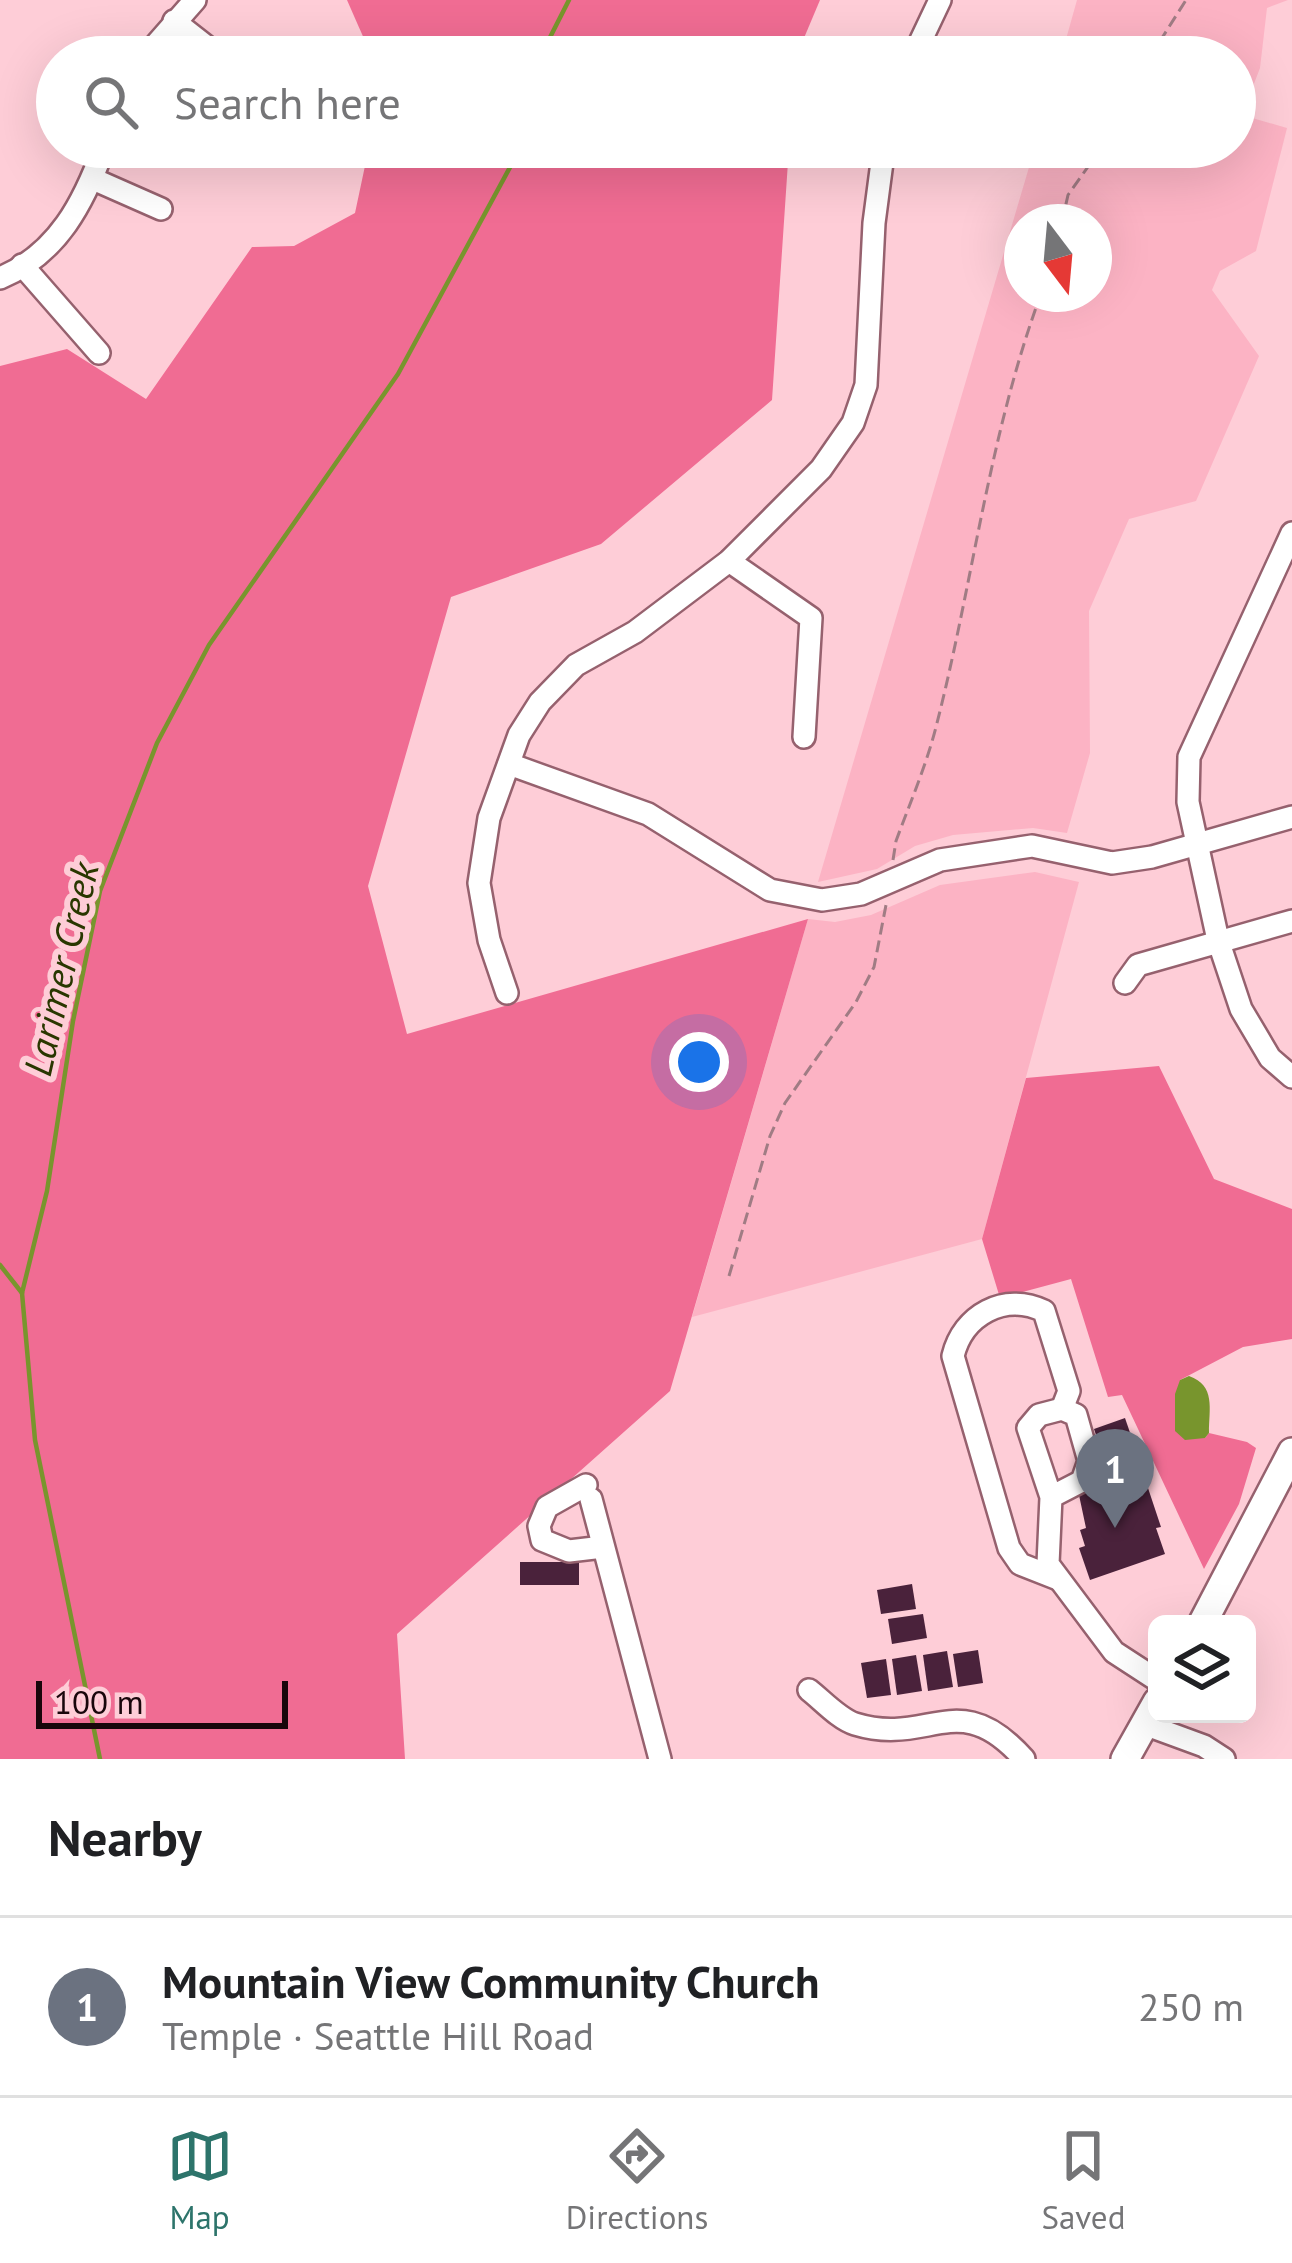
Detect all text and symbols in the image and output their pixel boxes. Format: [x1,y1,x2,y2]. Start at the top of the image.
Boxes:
search box [36,36,1256,168]
icon: search [78,69,144,135]
text: Search here [174,73,401,131]
north arrow [1004,204,1112,312]
water label: Larimer Creek [11,856,110,1080]
your location [669,1032,729,1092]
pin: 1 [1076,1429,1154,1528]
map controls [1148,1615,1256,1723]
button: layers [1148,1615,1256,1723]
scale bar [36,1675,288,1728]
text: 100 m [54,1680,144,1723]
text: Nearby [48,1804,202,1870]
text: Mountain View Community Church [162,1952,820,2010]
text: 1 [76,1981,98,2032]
text: 250 m [1138,1981,1244,2032]
text: Temple · Seattle Hill Road [162,2010,594,2061]
tab: Map [167,2123,233,2238]
tab: Directions [566,2123,708,2238]
tab: Saved [1041,2123,1125,2238]

